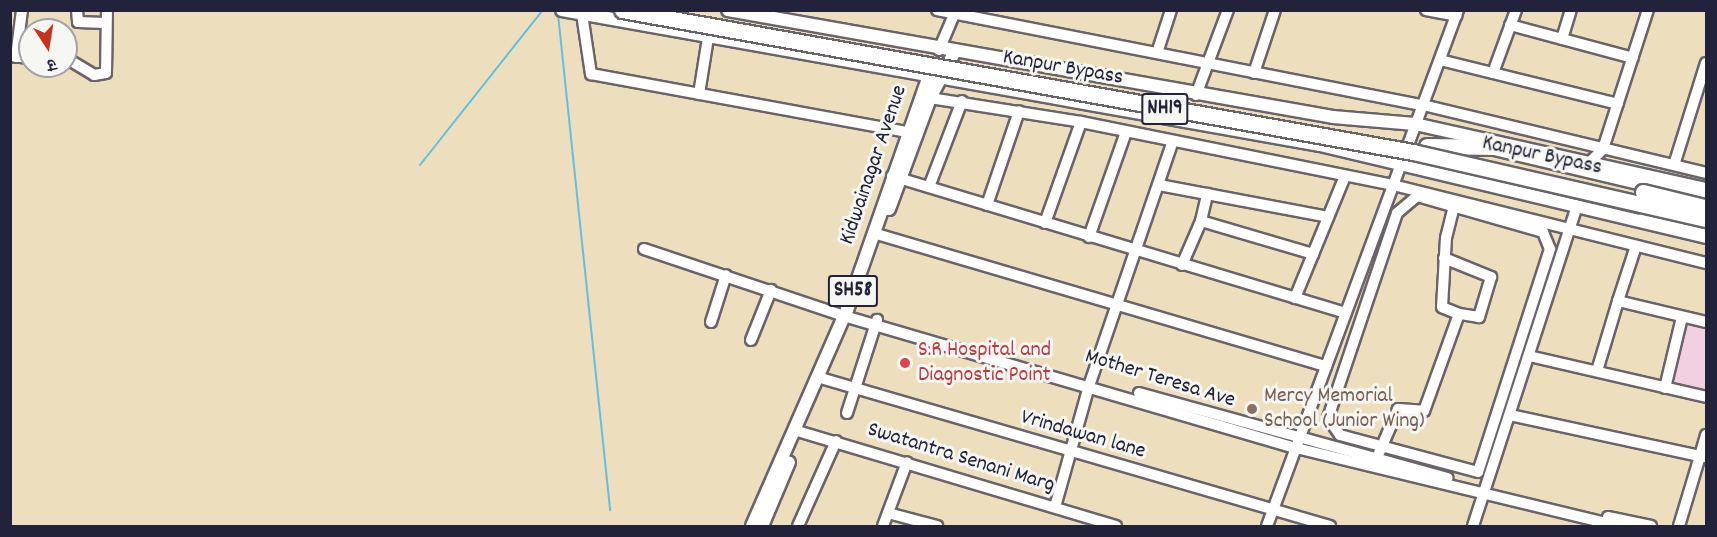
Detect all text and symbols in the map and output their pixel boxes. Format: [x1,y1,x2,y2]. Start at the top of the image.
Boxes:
north arrow [18,18,78,78]
street label: Kanpur Bypass [1001,44,1125,92]
text: उ [45,52,58,76]
street label: Kidwainagar Avenue [834,82,914,248]
road number: NH19 [1141,91,1189,127]
street label: Kanpur Bypass [1480,130,1604,182]
road number: SH58 [828,273,878,309]
place label: S.R Hospital and Diagnostic Point [918,337,1051,388]
street label: Mother Teresa Ave [1082,344,1238,414]
marker: S.R Hospital and Diagnostic Point [896,354,914,372]
place label: Mercy Memorial School (Junior Wing) [1264,383,1425,434]
marker: Mercy Memorial School (Junior Wing) [1245,402,1259,416]
street label: Vrindawan lane [1018,405,1148,465]
street label: Swatantra Senani Marg [864,417,1058,499]

